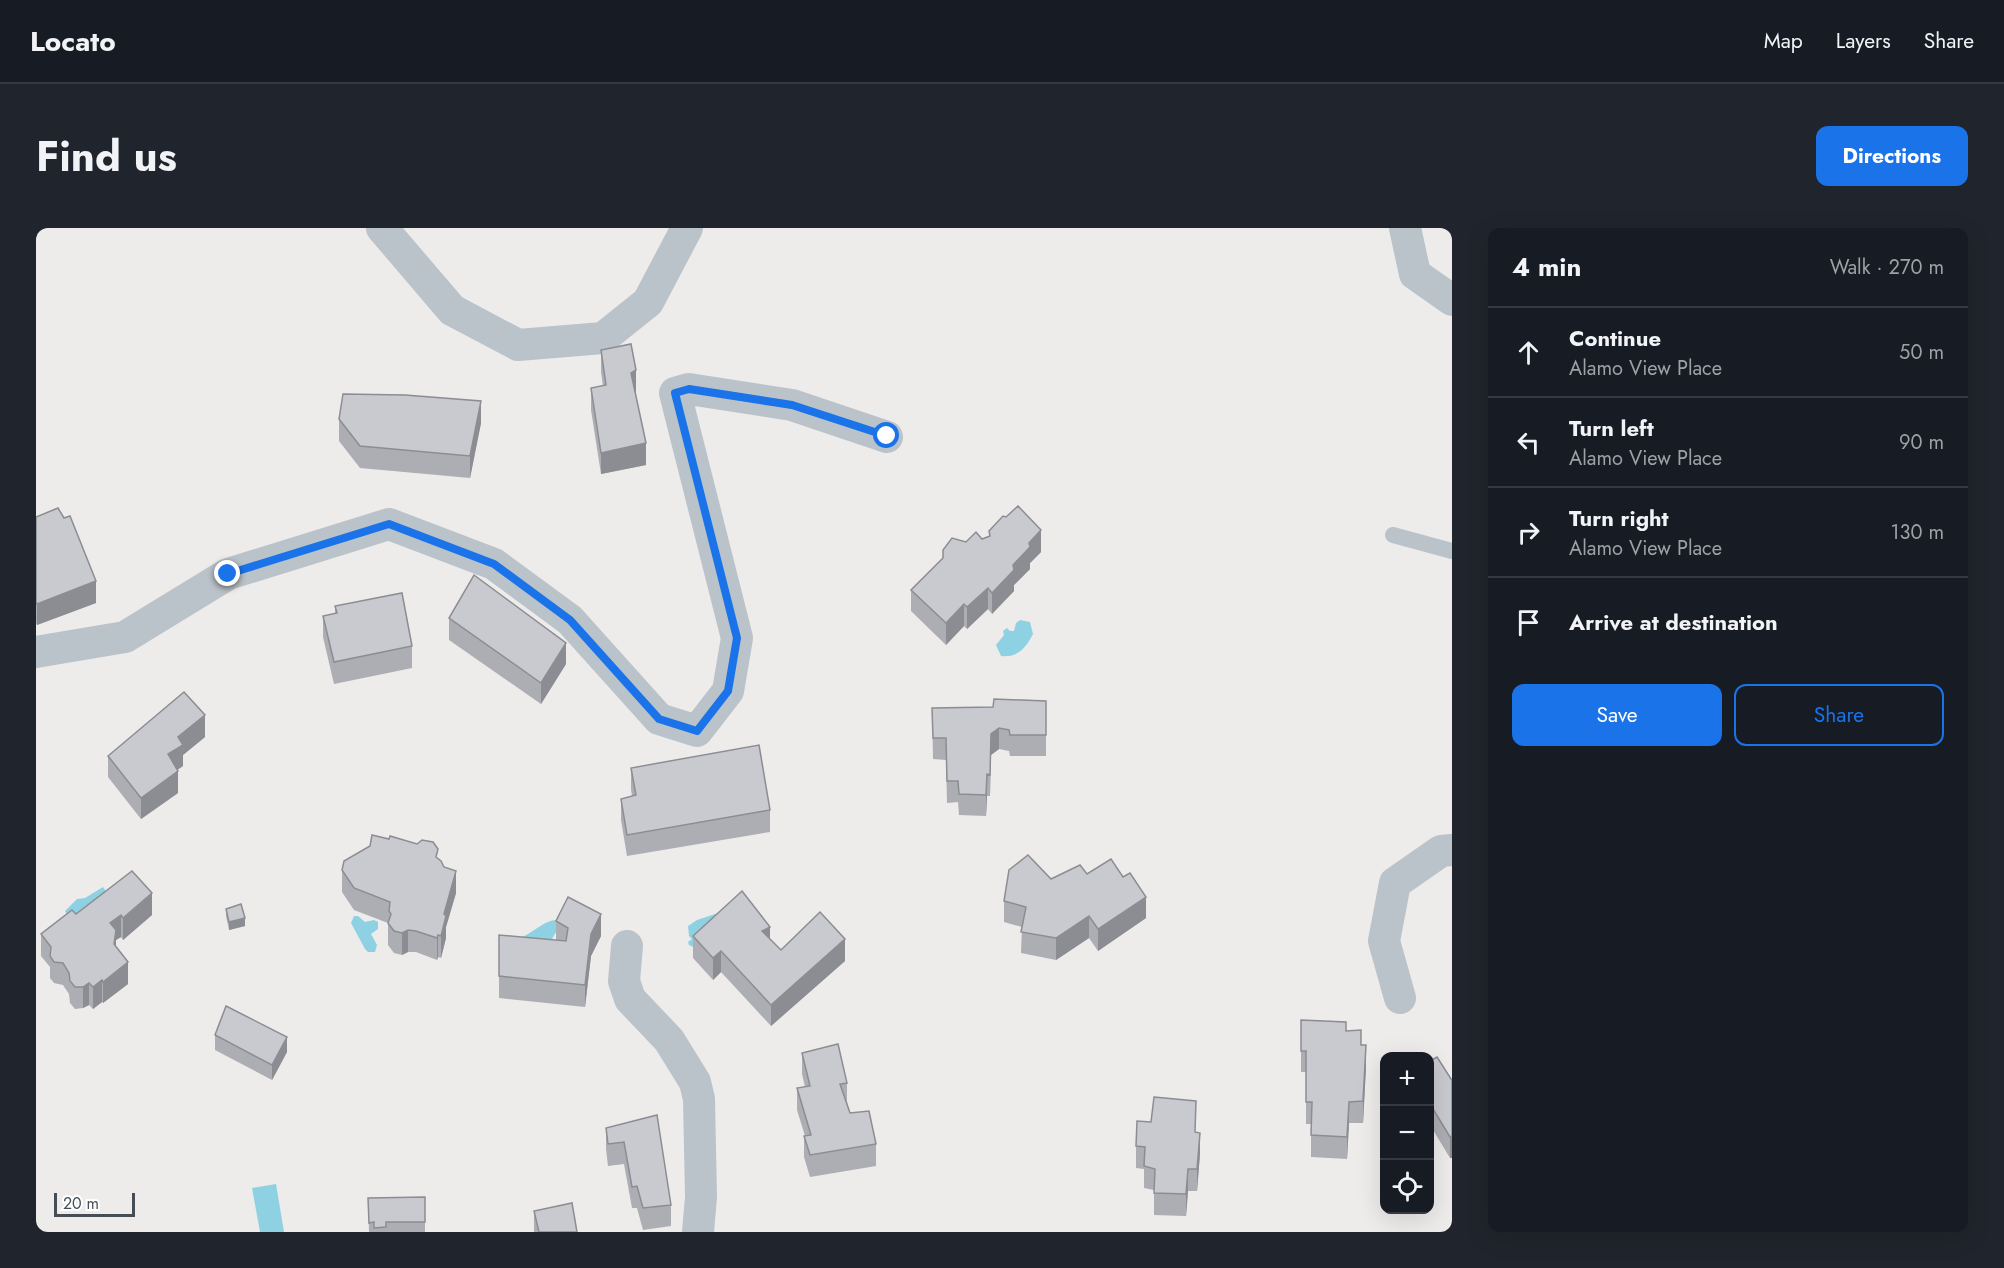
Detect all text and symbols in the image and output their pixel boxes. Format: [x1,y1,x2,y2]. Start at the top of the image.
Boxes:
text: Locato [30,21,116,62]
text: Map [1764,26,1803,56]
text: Layers [1836,26,1891,56]
text: Share [1924,26,1974,56]
text: Find us [36,126,177,187]
button: Directions [1816,126,1968,186]
text: 4 min [1512,248,1581,286]
text: Walk · 270 m [1830,253,1944,282]
text: Continue [1569,322,1661,354]
icon: ahead [1512,336,1545,369]
text: 50 m [1899,338,1944,367]
text: Alamo View Place [1569,354,1722,383]
text: Turn left [1569,412,1654,444]
route start [873,422,899,448]
icon: left [1512,426,1545,459]
text: 90 m [1899,428,1944,457]
text: Alamo View Place [1569,444,1722,473]
text: Turn right [1569,502,1669,534]
icon: right [1512,516,1545,549]
text: 130 m [1890,518,1944,547]
text: Alamo View Place [1569,534,1722,563]
route end [214,560,240,586]
icon: arrive [1512,606,1545,639]
text: Arrive at destination [1569,606,1778,638]
button: Save [1512,684,1722,746]
button: Share [1734,684,1944,746]
map controls [1380,1052,1434,1214]
button: + [1380,1052,1434,1106]
button: − [1380,1106,1434,1160]
button: locate [1380,1160,1434,1214]
scale bar [54,1190,135,1218]
text: 20 m [63,1192,99,1215]

